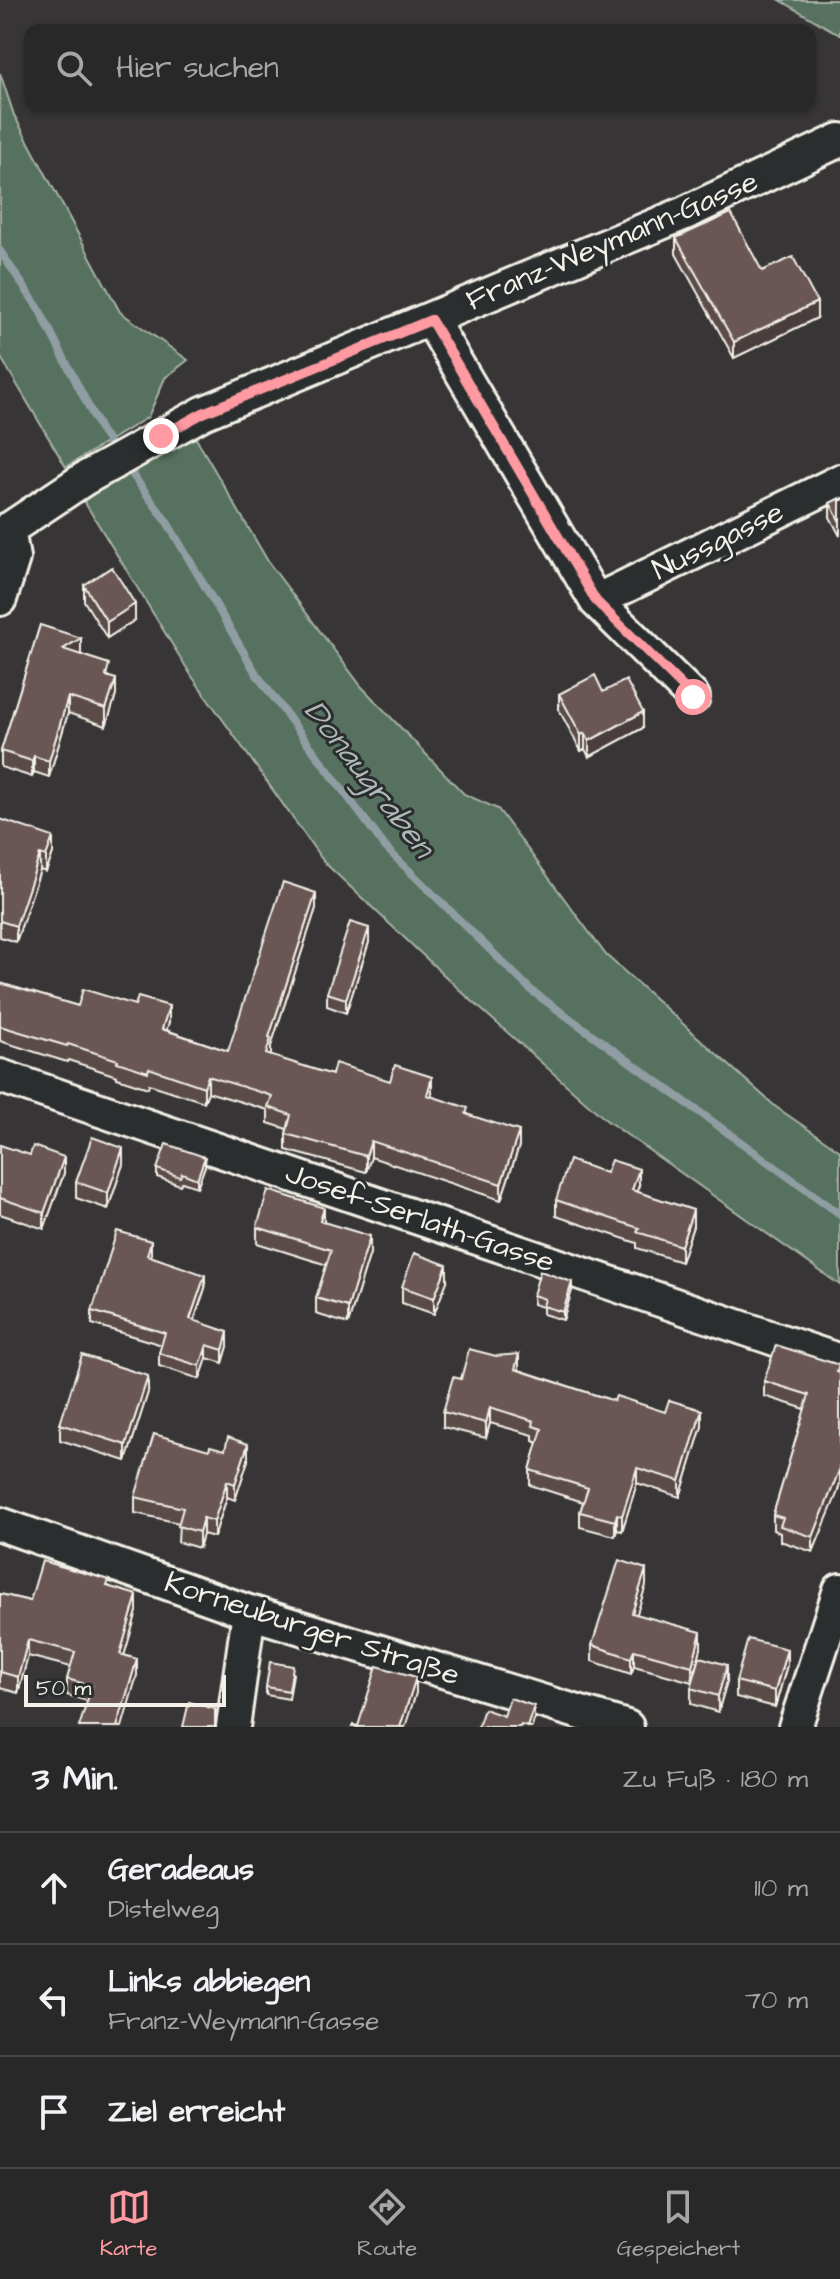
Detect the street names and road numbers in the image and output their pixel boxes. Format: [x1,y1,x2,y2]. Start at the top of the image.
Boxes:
street label: Franz-Weymann-Gasse [460,161,765,322]
street label: Nussgasse [645,491,791,592]
street label: Josef-Serlath-Gasse [280,1152,560,1284]
street label: Korneuburger Straße [159,1561,465,1697]

